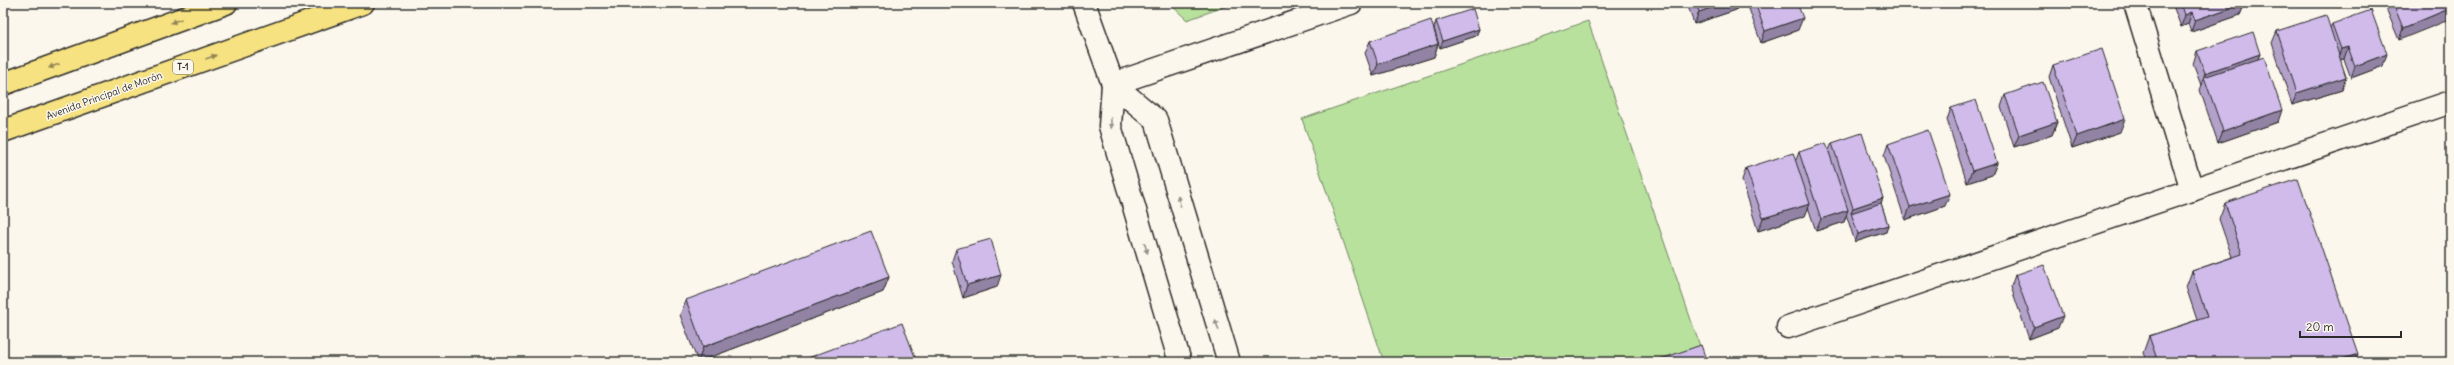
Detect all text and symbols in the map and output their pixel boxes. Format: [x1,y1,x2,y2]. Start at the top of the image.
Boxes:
one-way arrow [170,18,182,24]
one-way arrow [206,53,218,59]
road number: T-1 [173,60,193,74]
one-way arrow [47,63,59,69]
street label: Avenida Principal de Morón [44,68,164,123]
one-way arrow [1108,117,1114,130]
one-way arrow [1176,194,1182,206]
one-way arrow [1143,242,1149,254]
scale bar [2300,313,2401,339]
one-way arrow [1214,319,1220,331]
text: 20 m [2306,319,2334,334]

